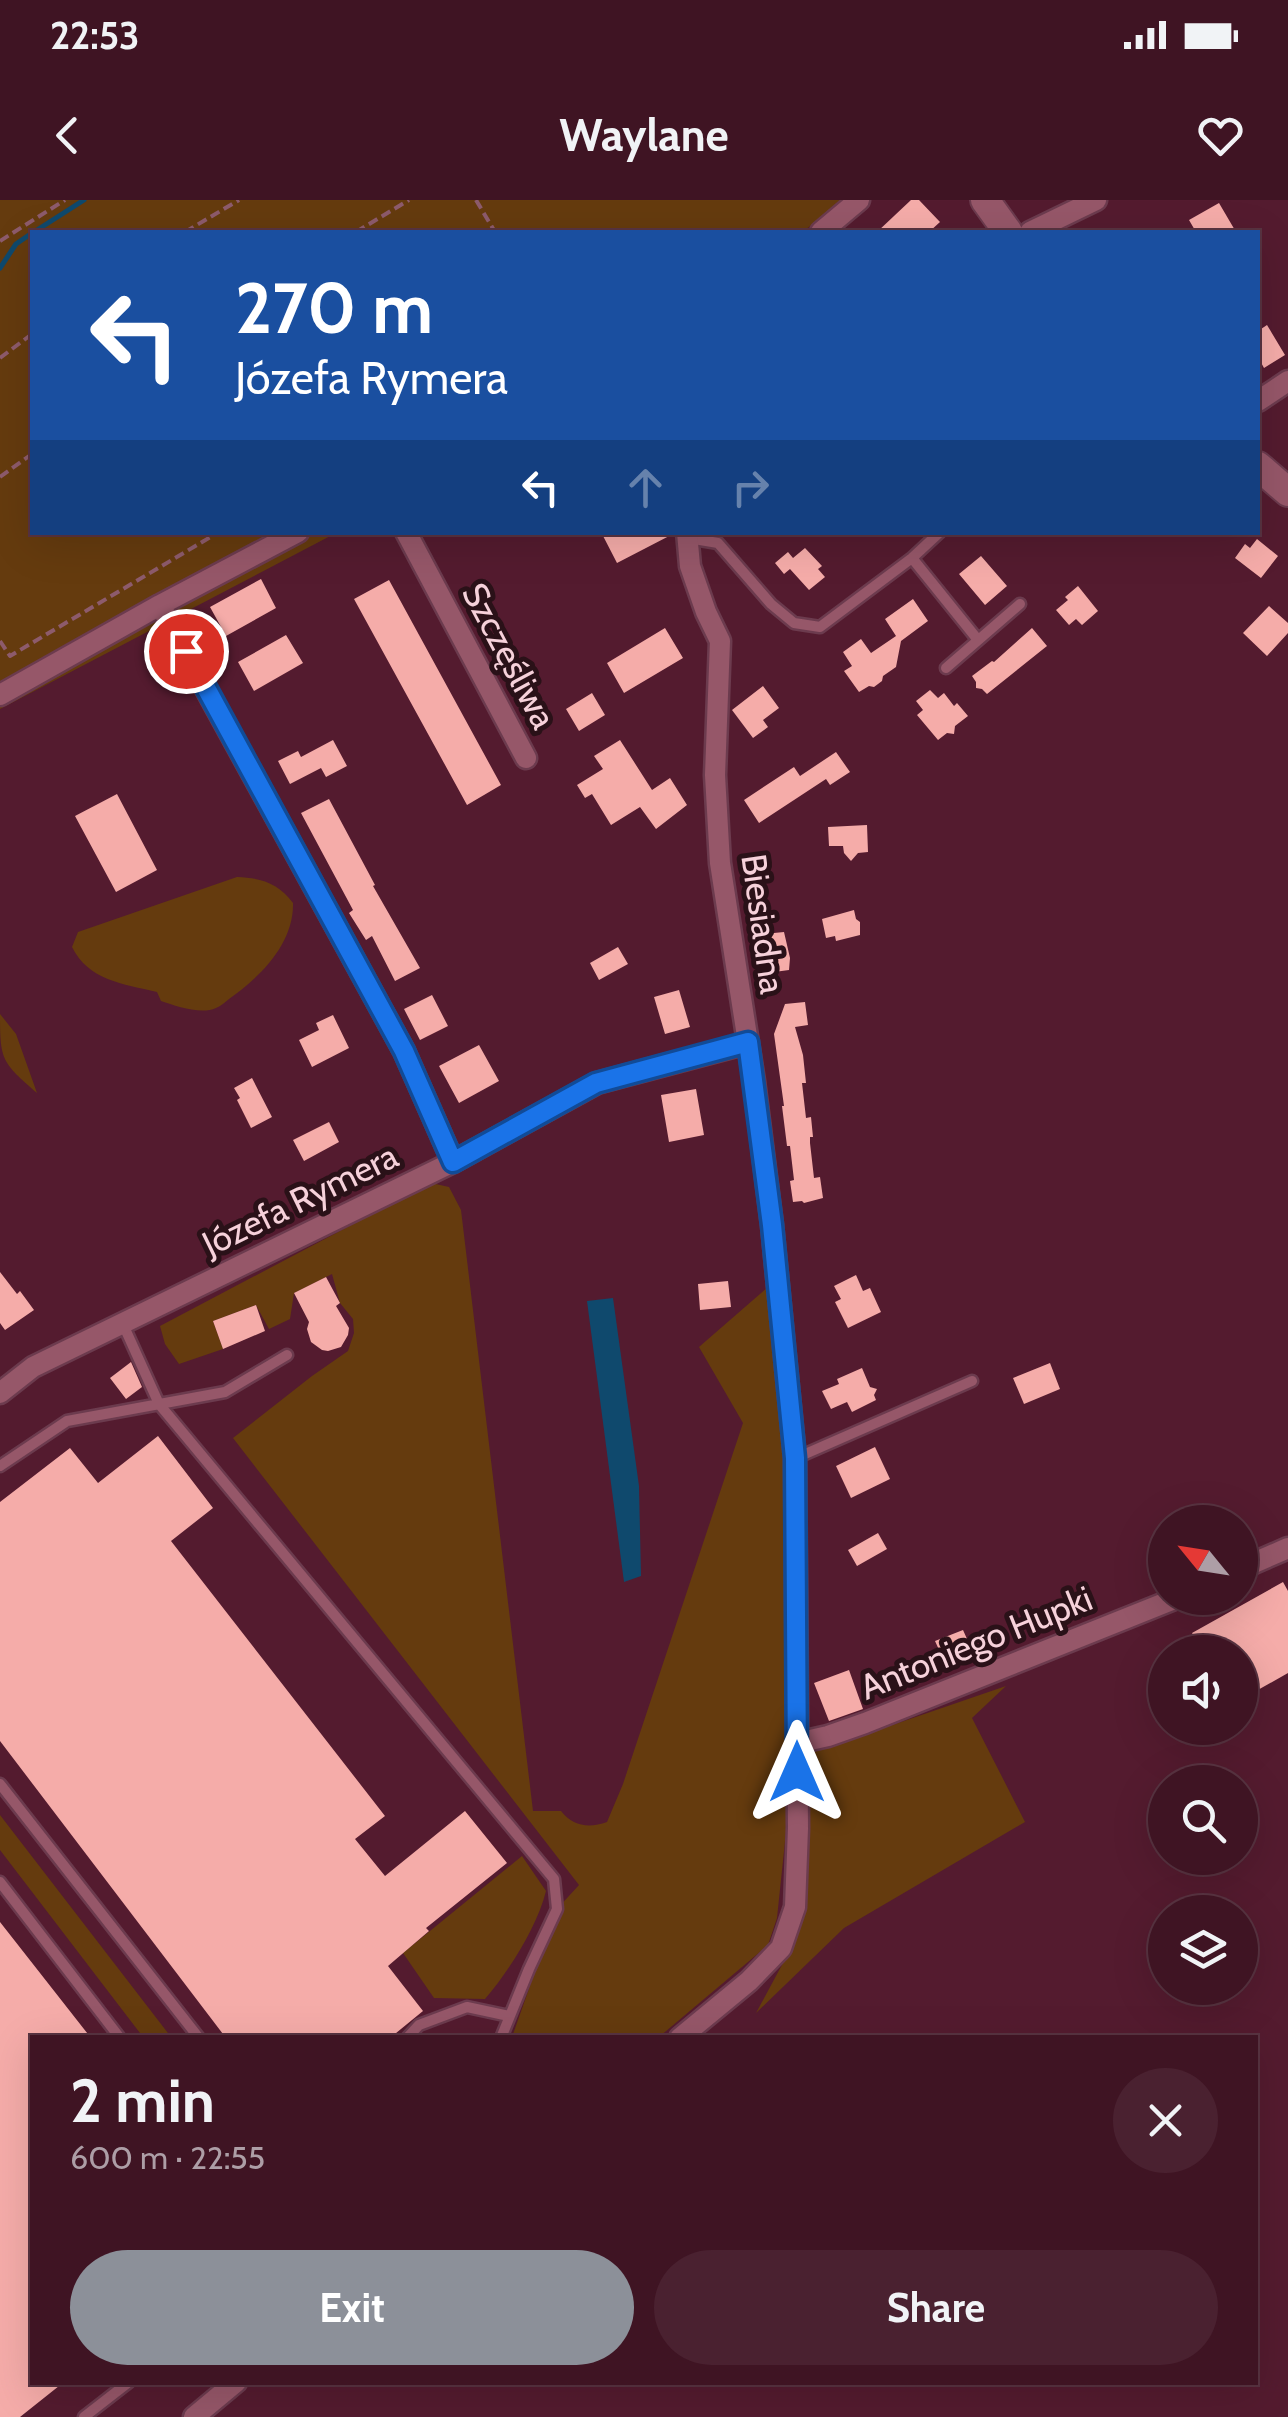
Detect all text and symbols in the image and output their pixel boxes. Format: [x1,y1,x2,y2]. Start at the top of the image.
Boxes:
text: 22:53 [50,12,140,59]
icon: back [40,108,95,163]
text: Waylane [559,108,729,162]
icon: heart [1193,108,1248,163]
text: 270 m [235,265,433,351]
icon: left [70,270,200,400]
text: Józefa Rymera [235,351,508,405]
icon: left [513,460,568,515]
icon: ahead [618,460,673,515]
icon: right [723,460,778,515]
street label: Szczęśliwa [453,576,566,736]
pin [144,609,229,694]
icon: arrive [159,624,214,679]
street label: Biesiadna [732,851,795,997]
street label: Józefa Rymera [194,1134,405,1266]
north arrow [1148,1505,1258,1615]
map controls [1148,1505,1258,2005]
street label: Antoniego Hupki [853,1576,1098,1709]
button: sound [1148,1635,1258,1745]
position arrow [745,1720,849,1824]
button: search [1148,1765,1258,1875]
button: layers [1148,1895,1258,2005]
text: 2 min [70,2064,215,2137]
button: close [1113,2068,1218,2173]
text: 600 m · 22:55 [70,2138,265,2177]
button: Exit [70,2250,634,2365]
button: Share [654,2250,1218,2365]

